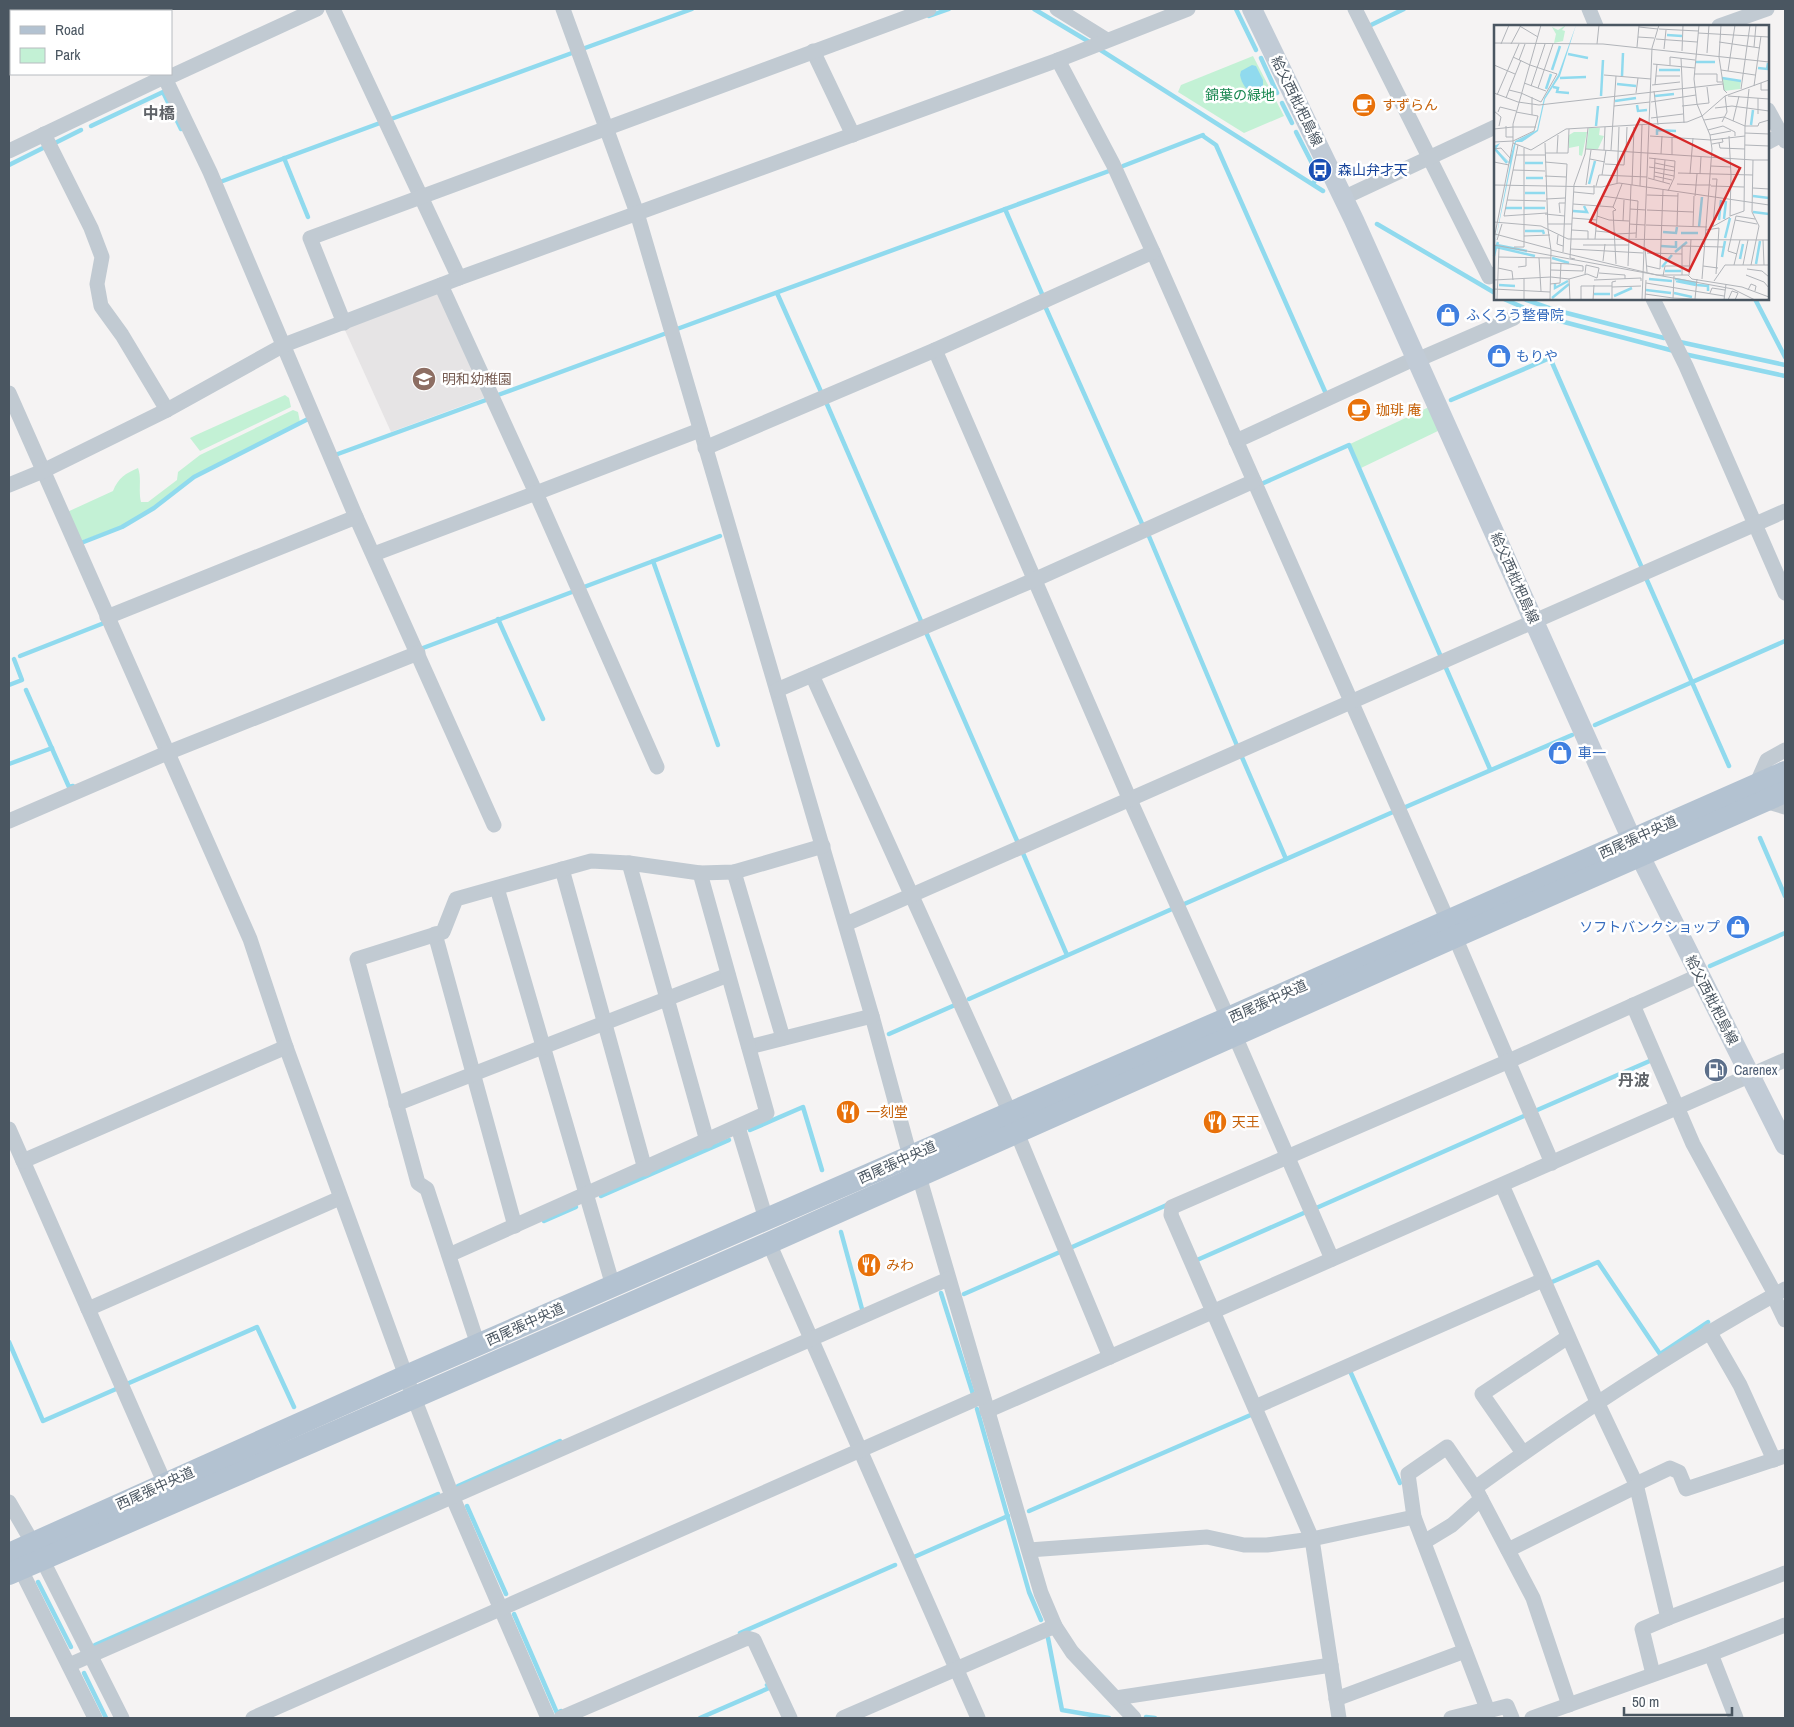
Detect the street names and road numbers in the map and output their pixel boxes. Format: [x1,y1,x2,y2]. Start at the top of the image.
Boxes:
street label: 給父西枇杷島線 [1267,53,1327,149]
street label: 給父西枇杷島線 [1487,530,1543,626]
street label: 西尾張中央道 [1596,812,1680,862]
street label: 給父西枇杷島線 [1682,952,1742,1048]
street label: 西尾張中央道 [1226,976,1310,1026]
street label: 西尾張中央道 [855,1137,939,1187]
street label: 西尾張中央道 [483,1299,567,1349]
street label: 西尾張中央道 [113,1463,197,1513]

